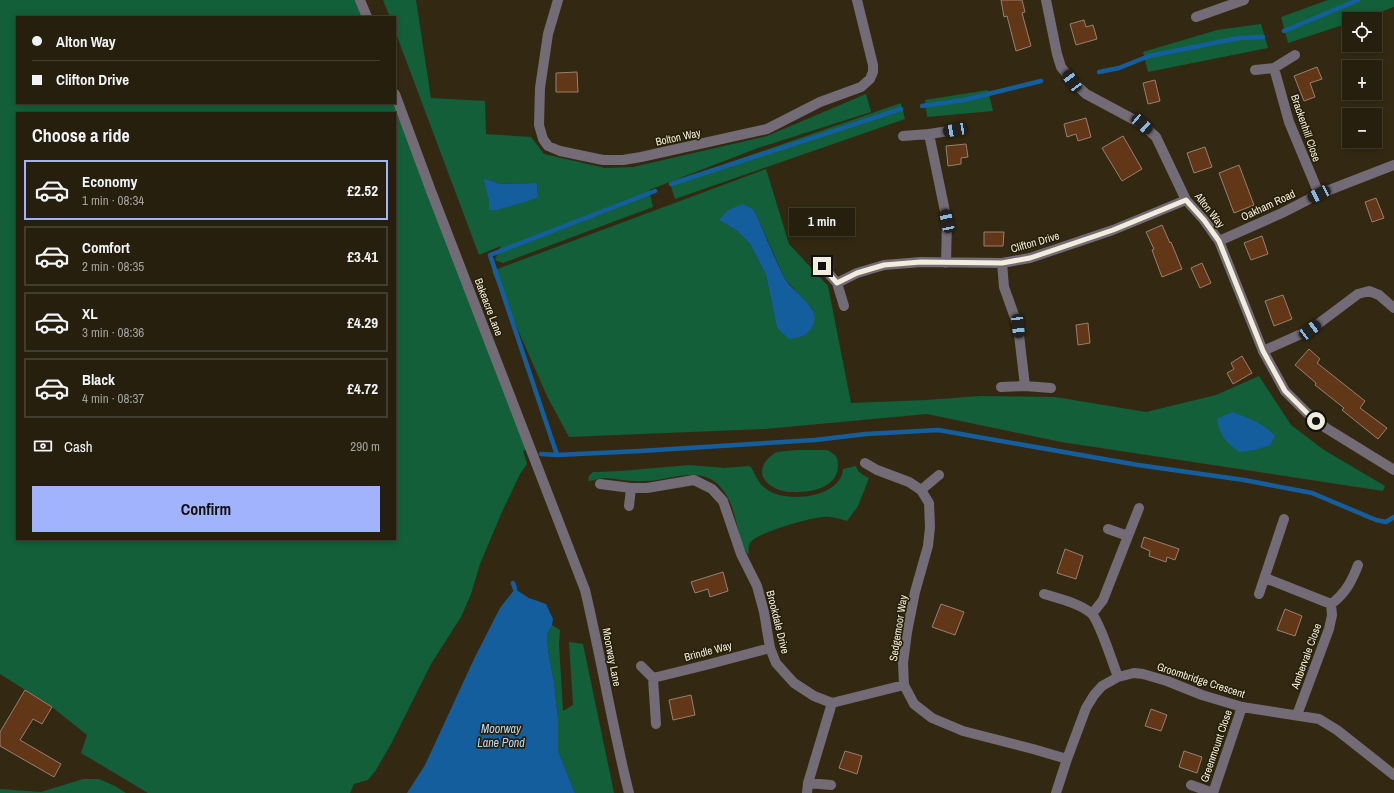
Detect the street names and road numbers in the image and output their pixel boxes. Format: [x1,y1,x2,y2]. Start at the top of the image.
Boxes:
street label: Brackenhill Close [1288,93,1324,163]
street label: Bolton Way [654,125,702,149]
street label: Oakham Road [1239,186,1297,224]
street label: Alton Way [1191,189,1228,231]
street label: Clifton Drive [1009,228,1061,256]
street label: Bakeacre Lane [472,276,506,338]
street label: Brookdale Drive [763,589,793,655]
street label: Sedgemoor Way [886,593,910,662]
street label: Ambervale Close [1287,621,1324,692]
street label: Moorway Lane [599,627,625,687]
street label: Brindle Way [683,638,734,664]
street label: Groombridge Crescent [1155,659,1247,701]
street label: Greenmount Close [1197,708,1235,784]

